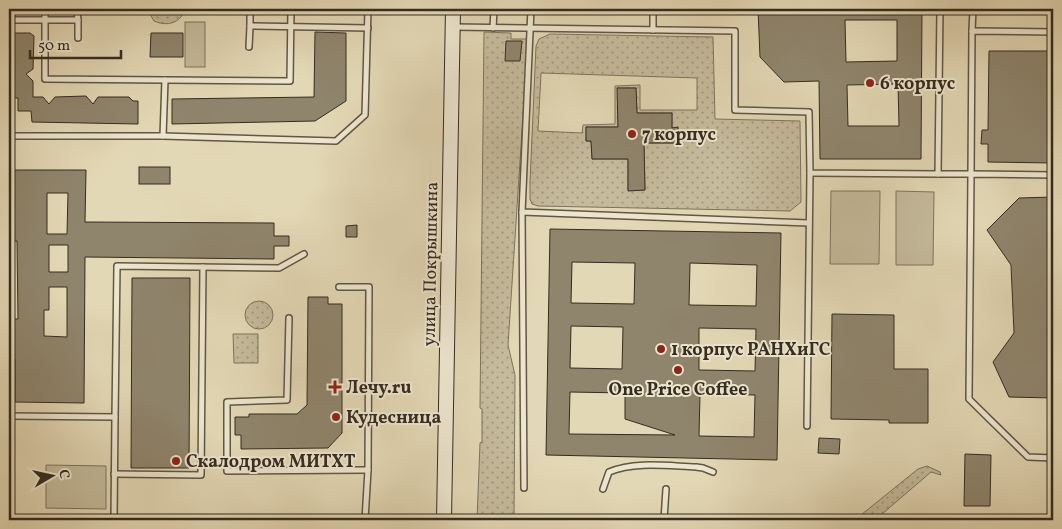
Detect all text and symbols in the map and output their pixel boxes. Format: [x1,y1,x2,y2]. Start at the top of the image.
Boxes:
scale bar [30,28,121,60]
text: 50 m [38,36,70,57]
place label: 6 корпус [880,72,955,97]
marker: 6 корпус [864,77,876,89]
place label: 7 корпус [642,123,716,148]
marker: 7 корпус [626,128,638,140]
street label: улица Покрышкина [418,181,445,347]
place label: 1 корпус РАНХиГС [671,338,830,363]
marker: 1 корпус РАНХиГС [655,343,667,355]
marker: One Price Coffee [672,364,684,376]
place label: Лечу.ru [346,376,411,401]
place label: One Price Coffee [609,378,747,403]
marker: Лечу.ru [328,380,342,394]
place label: Кудесница [346,406,441,431]
marker: Кудесница [330,411,342,423]
place label: Скалодром МИТХТ [186,450,356,475]
north arrow [28,452,78,502]
marker: Скалодром МИТХТ [170,455,182,467]
text: С [53,468,73,480]

